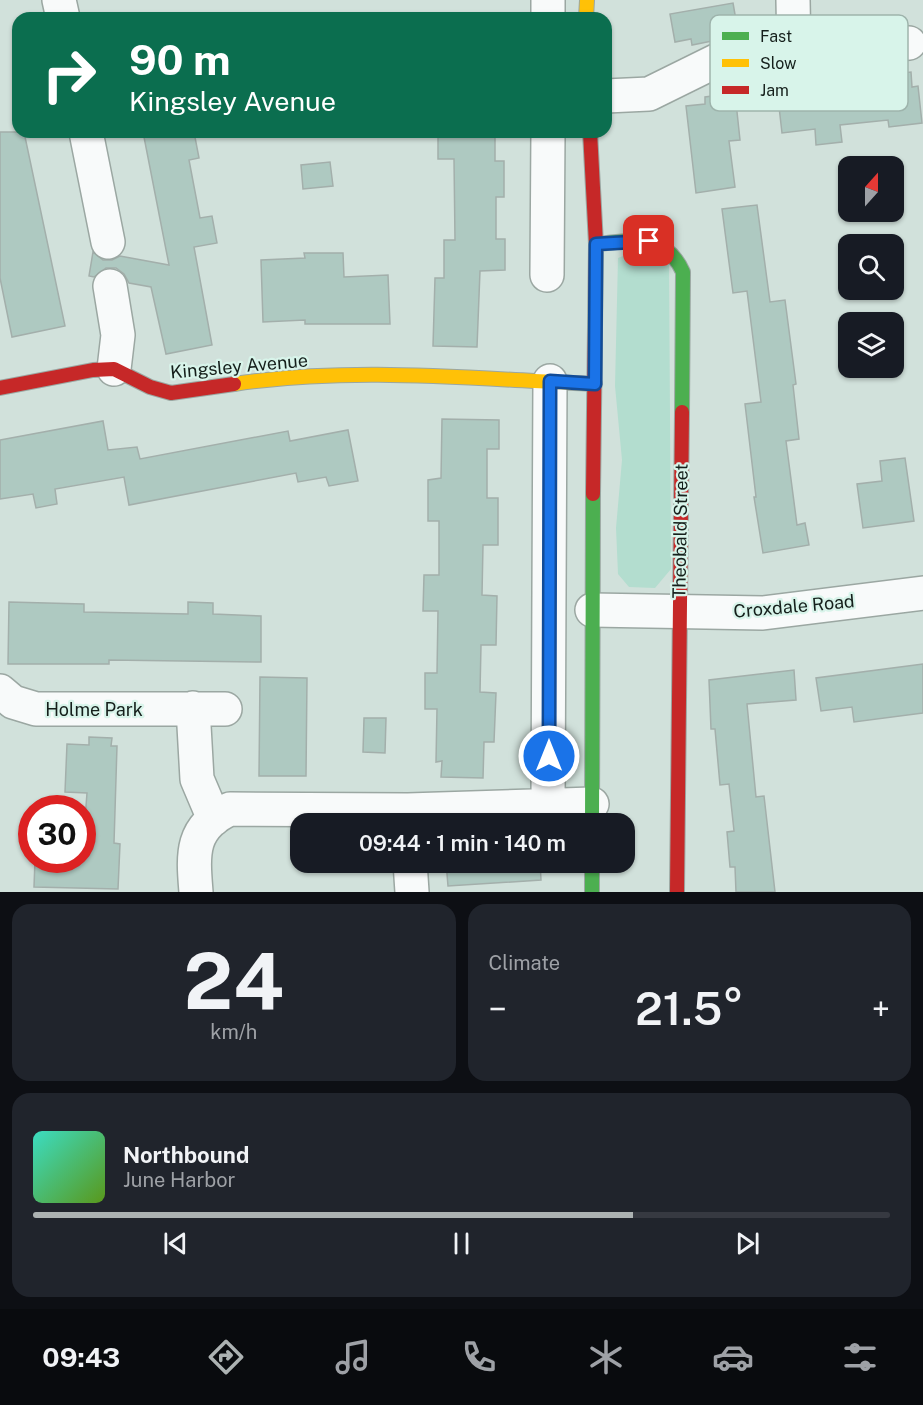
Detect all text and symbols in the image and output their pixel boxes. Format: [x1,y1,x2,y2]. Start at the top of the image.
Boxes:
legend [710,15,908,111]
text: Fast [760,27,792,46]
text: 90 m [129,35,231,84]
icon: right [30,36,108,114]
text: Slow [760,54,797,73]
text: Jam [760,81,789,100]
text: Kingsley Avenue [129,85,336,117]
north arrow [838,156,904,222]
map controls [838,156,904,378]
pin [623,215,674,266]
icon: arrive [632,224,665,257]
button: search [838,234,904,300]
button: layers [838,312,904,378]
street label: Kingsley Avenue [169,350,309,382]
street label: Theobald Street [668,463,692,599]
street label: Croxdale Road [733,590,855,622]
street label: Holme Park [45,699,143,720]
position arrow [517,724,581,788]
speed limit sign: 30 [18,795,96,873]
text: 09:44 · 1 min · 140 m [359,830,566,856]
text: 24 [183,935,284,1027]
text: Climate [489,951,560,975]
text: 21.5° [635,982,744,1035]
text: − [489,990,507,1028]
text: + [872,990,890,1028]
text: km/h [210,1020,257,1044]
text: Northbound [123,1142,249,1168]
text: June Harbor [123,1168,235,1192]
icon: previous [159,1227,192,1260]
icon: pause [445,1227,478,1260]
icon: next [731,1227,764,1260]
icon: directions [205,1336,247,1378]
icon: music [332,1336,374,1378]
icon: phone [458,1336,500,1378]
icon: climate [585,1336,627,1378]
icon: car [712,1336,754,1378]
icon: filters [839,1336,881,1378]
text: 09:43 [42,1341,120,1373]

